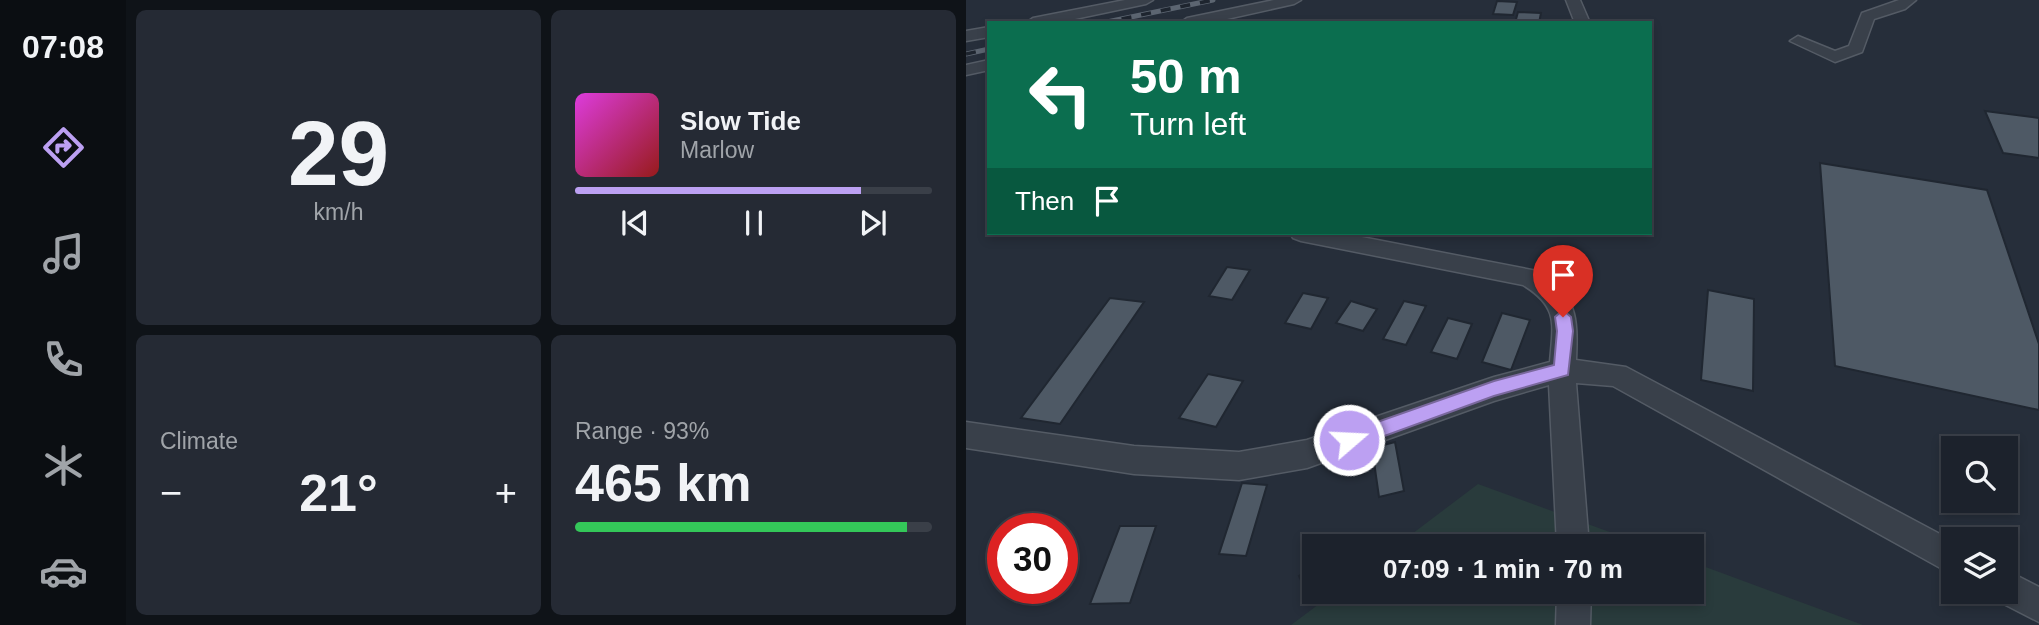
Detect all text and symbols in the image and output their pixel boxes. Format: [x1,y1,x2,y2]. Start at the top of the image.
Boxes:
text: 07:08 [22,29,104,65]
icon: left [1015,49,1106,140]
text: 50 m [1130,49,1242,103]
text: 29 [288,103,389,204]
text: Slow Tide [680,106,801,136]
text: Turn left [1130,106,1246,142]
icon: directions [39,123,88,172]
text: Marlow [680,137,754,163]
icon: arrive [1088,182,1126,220]
text: Then [1015,186,1074,216]
text: km/h [314,199,363,225]
icon: previous [616,204,654,242]
icon: pause [735,204,773,242]
icon: next [854,204,892,242]
icon: music [39,229,88,278]
pin [1533,245,1593,317]
icon: arrive [1544,256,1582,294]
icon: phone [39,335,88,384]
position arrow [1312,403,1386,477]
text: Range · 93% [575,418,709,444]
text: Climate [160,428,238,454]
map controls [1941,436,2018,604]
button: search [1941,436,2018,513]
icon: climate [39,441,88,490]
text: 465 km [575,454,751,512]
text: 21° [299,464,378,522]
text: − [160,472,182,514]
text: + [495,472,517,514]
speed limit sign: 30 [987,513,1078,604]
button: layers [1941,527,2018,604]
icon: car [39,547,88,596]
text: 07:09 · 1 min · 70 m [1383,554,1623,584]

